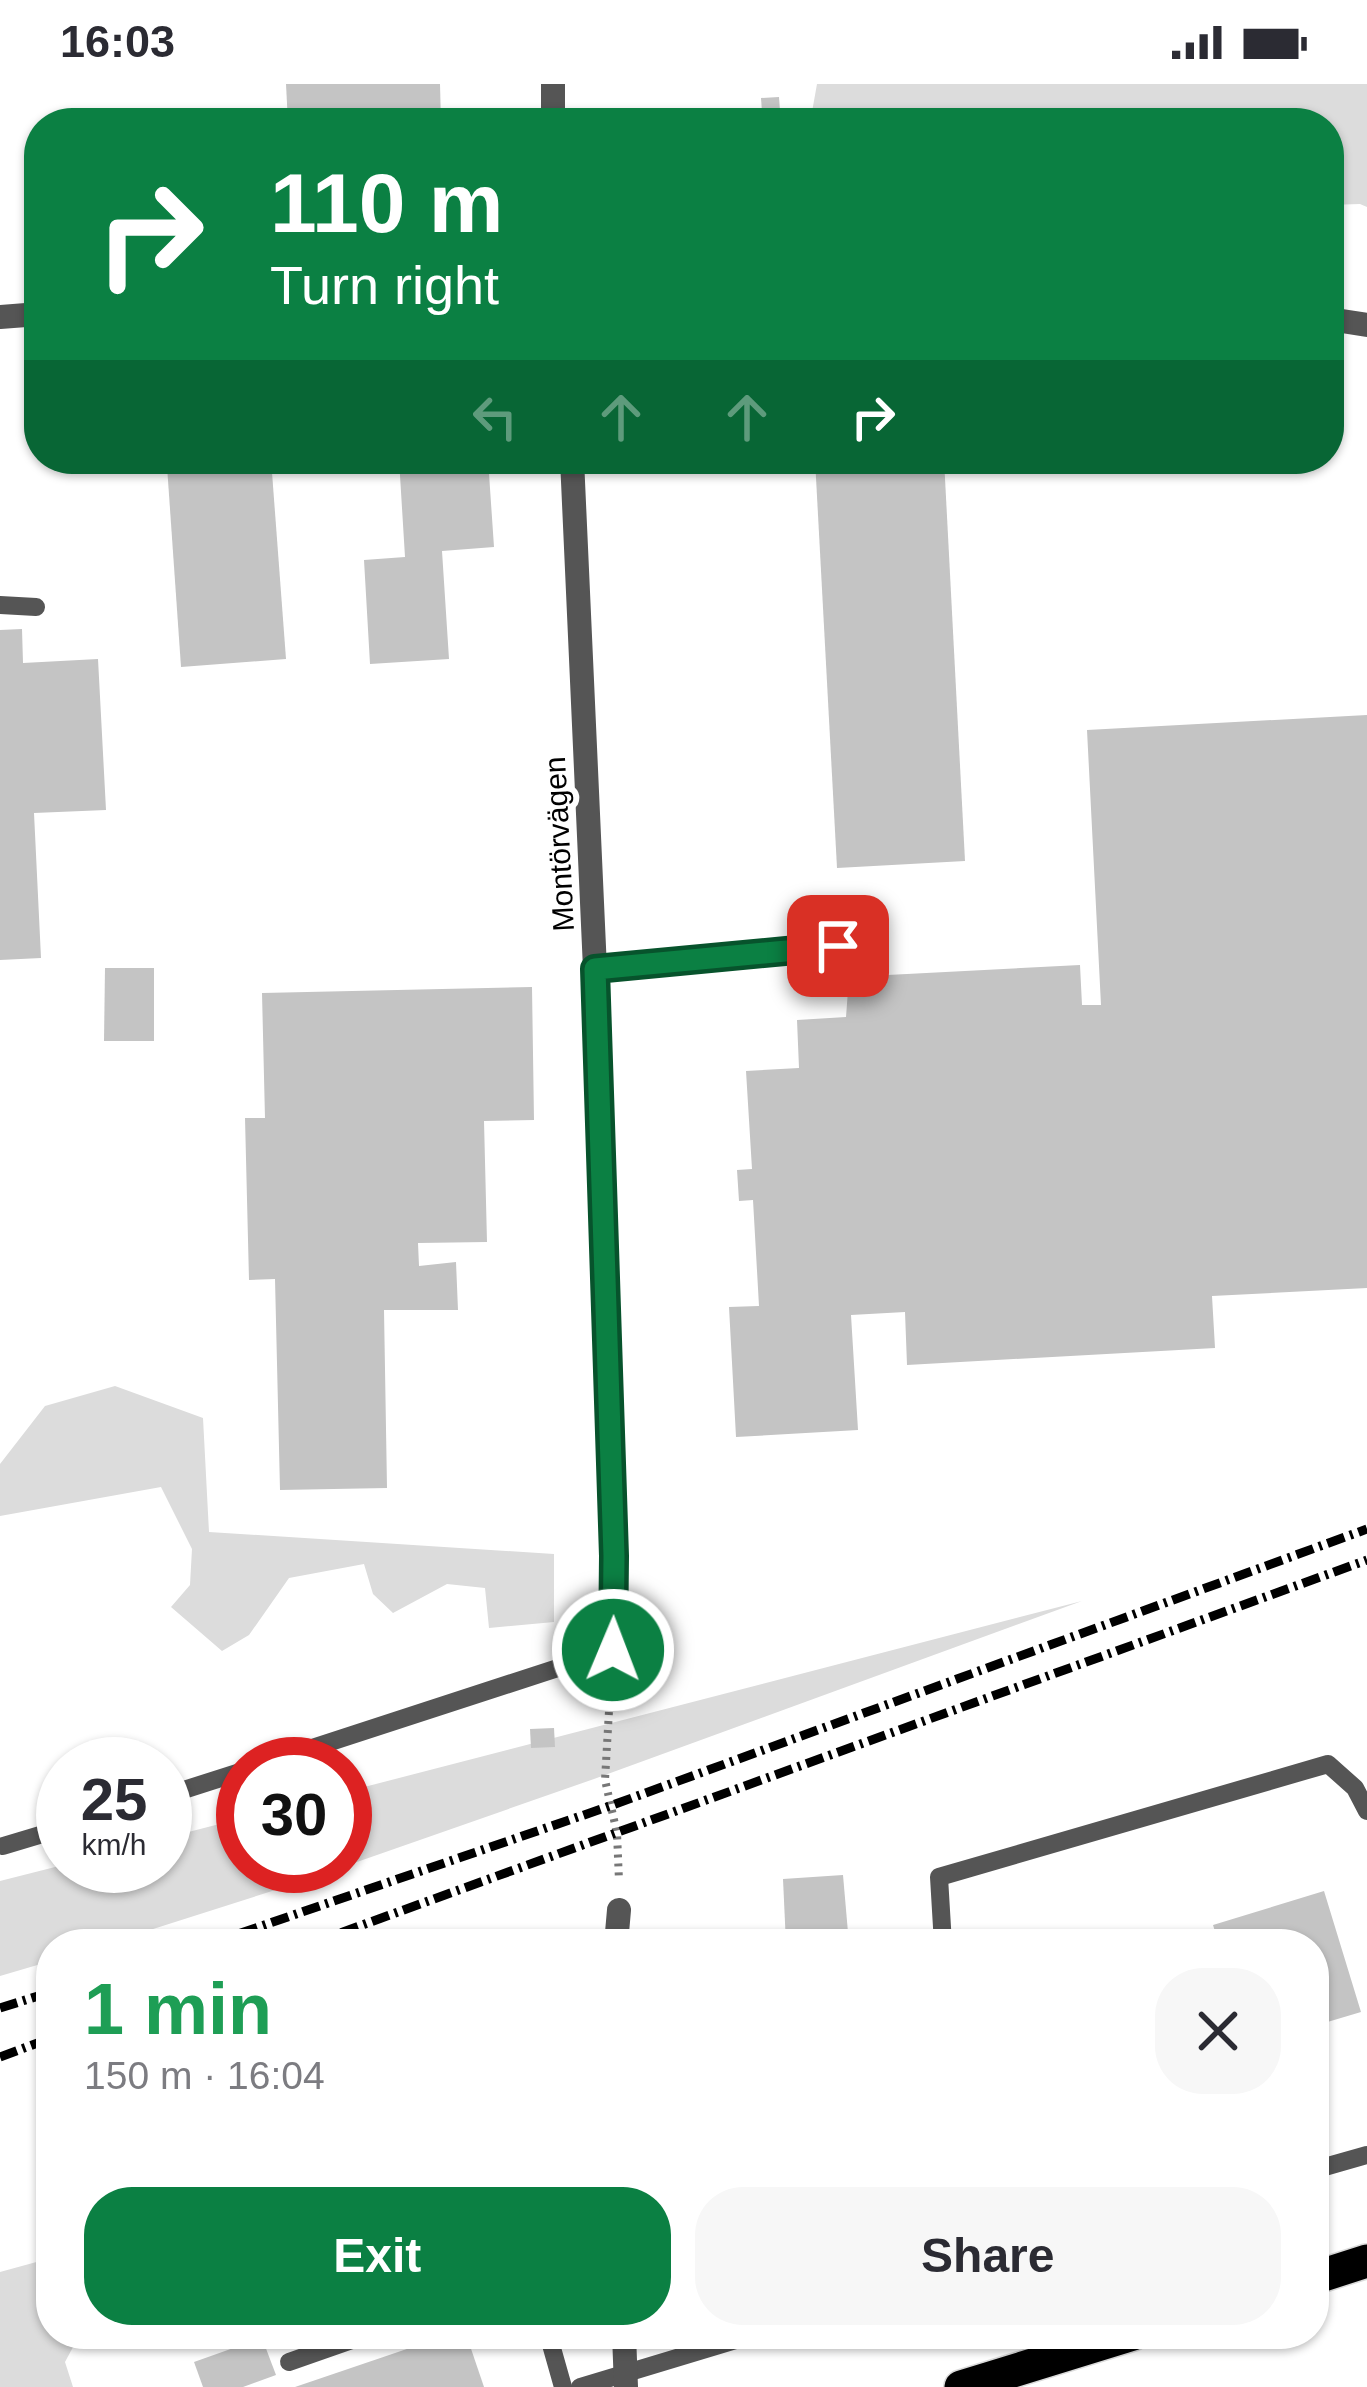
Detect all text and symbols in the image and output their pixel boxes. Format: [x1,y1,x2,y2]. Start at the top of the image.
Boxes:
text: 16:03 [60,16,175,67]
icon: right [72,156,228,312]
text: 110 m [270,156,504,250]
text: Turn right [270,255,499,315]
icon: left [462,384,528,450]
icon: ahead [588,384,654,450]
icon: ahead [714,384,780,450]
icon: right [840,384,906,450]
street label: Montörvägen [538,756,580,932]
pin [787,895,889,997]
icon: arrive [805,913,871,979]
position arrow [550,1587,676,1713]
speed limit sign: 30 [216,1737,372,1893]
text: 25 [81,1766,147,1833]
text: km/h [81,1828,147,1861]
button: close [1155,1968,1281,2094]
text: 1 min [84,1969,272,2049]
text: 150 m · 16:04 [84,2054,325,2097]
button: Exit [84,2187,671,2325]
button: Share [695,2187,1281,2325]

